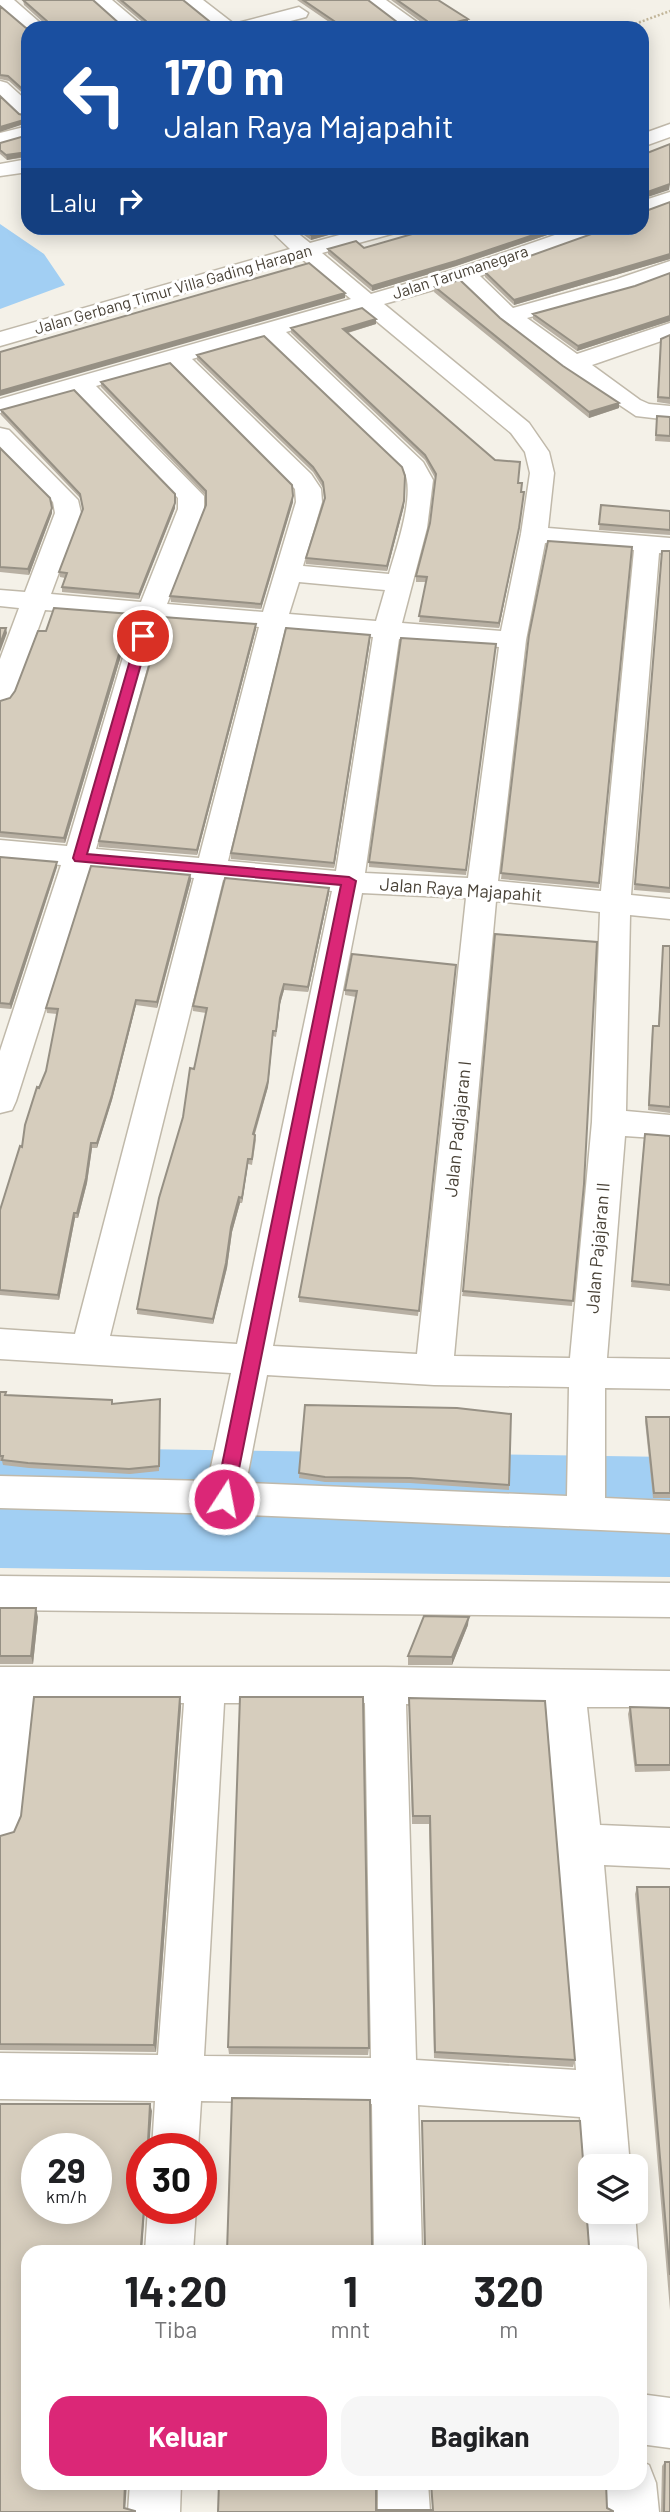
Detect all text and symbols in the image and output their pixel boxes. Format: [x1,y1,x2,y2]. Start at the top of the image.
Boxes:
text: 170 m [164,46,284,105]
icon: left [49,49,140,140]
text: Jalan Raya Majapahit [164,106,454,144]
icon: right [111,182,149,220]
text: Lalu [49,186,97,217]
street label: Jalan Gerbang Timur Villa Gading Harapan [32,240,314,337]
street label: Jalan Tarumanegara [390,241,530,302]
pin [113,606,173,666]
icon: arrive [124,617,162,655]
street label: Jalan Raya Majapahit [379,872,543,906]
street label: Jalan Padjajaran I [439,1060,475,1198]
street label: Jalan Pajajaran II [580,1181,614,1314]
position arrow [187,1462,261,1536]
speed limit sign: 30 [126,2133,217,2224]
text: 29 [47,2148,86,2190]
map controls [578,2154,648,2224]
button: layers [578,2154,648,2224]
text: km/h [46,2185,87,2207]
text: 14:20 [124,2265,227,2315]
text: 1 [343,2265,358,2315]
text: 320 [474,2265,544,2315]
text: Tiba [154,2315,197,2343]
text: mnt [331,2315,370,2343]
text: m [499,2315,518,2343]
button: Keluar [49,2396,327,2476]
button: Bagikan [341,2396,619,2476]

